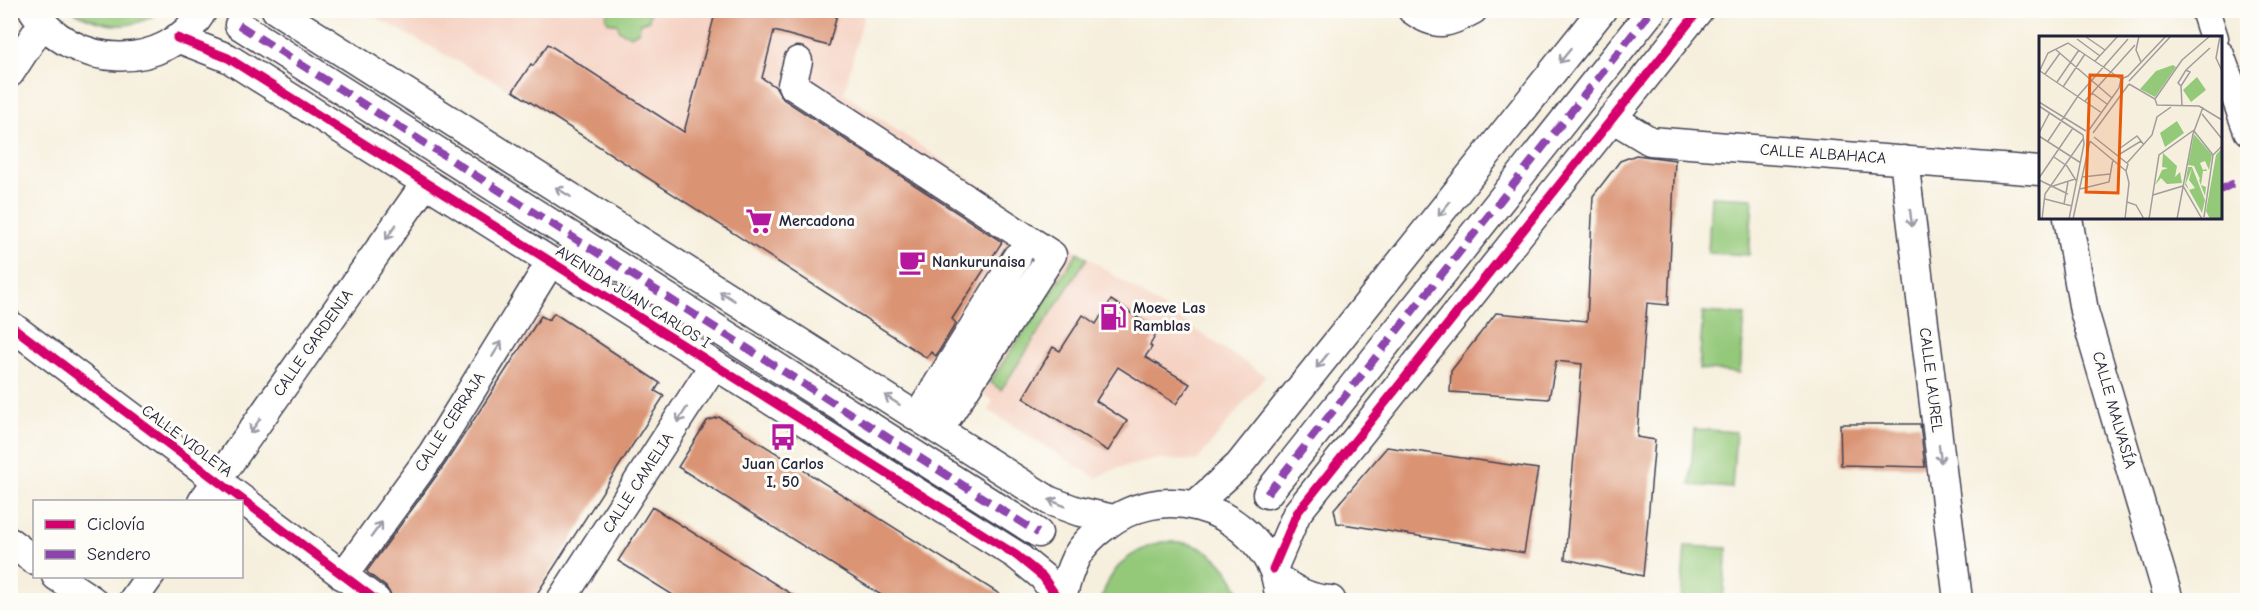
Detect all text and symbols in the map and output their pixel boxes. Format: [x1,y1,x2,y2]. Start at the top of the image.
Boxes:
inset map [2039,36,2222,219]
one-way arrow [1559,48,1572,64]
street label: CALLE ALBAHACA [1759,141,1887,167]
one-way arrow [554,185,571,198]
one-way arrow [1437,201,1450,217]
supermarket icon: Mercadona [744,206,774,236]
one-way arrow [1905,208,1916,228]
place label: Mercadona [779,212,855,230]
one-way arrow [385,223,397,239]
street label: AVENIDA JUAN CARLOS I [553,242,713,352]
cafe icon: Nankurunaisa [897,247,927,277]
place label: Nankurunaisa [932,253,1026,271]
street label: CALLE GARDENIA [269,286,357,400]
one-way arrow [719,289,736,301]
place label: Moeve Las Ramblas [1133,299,1205,335]
fuel station icon: Moeve Las Ramblas [1098,302,1128,332]
street label: CALLE LAUREL [1916,326,1946,434]
one-way arrow [491,341,503,358]
street label: CALLE MALVASÍA [2089,349,2140,471]
one-way arrow [1315,353,1329,368]
street label: CALLE CERRAJA [411,369,489,475]
one-way arrow [884,394,901,406]
street label: CALLE VIOLETA [138,401,236,481]
one-way arrow [675,406,687,423]
one-way arrow [249,417,261,433]
bus stop icon: Juan Carlos I, 50 [768,422,798,452]
street label: CALLE CAMELIA [599,430,677,536]
one-way arrow [1934,443,1945,463]
place label: Juan Carlos I, 50 [742,455,824,491]
one-way arrow [1049,497,1067,508]
legend [33,500,243,578]
text: Ciclovía [87,514,145,535]
one-way arrow [371,521,384,537]
text: Sendero [87,544,151,565]

